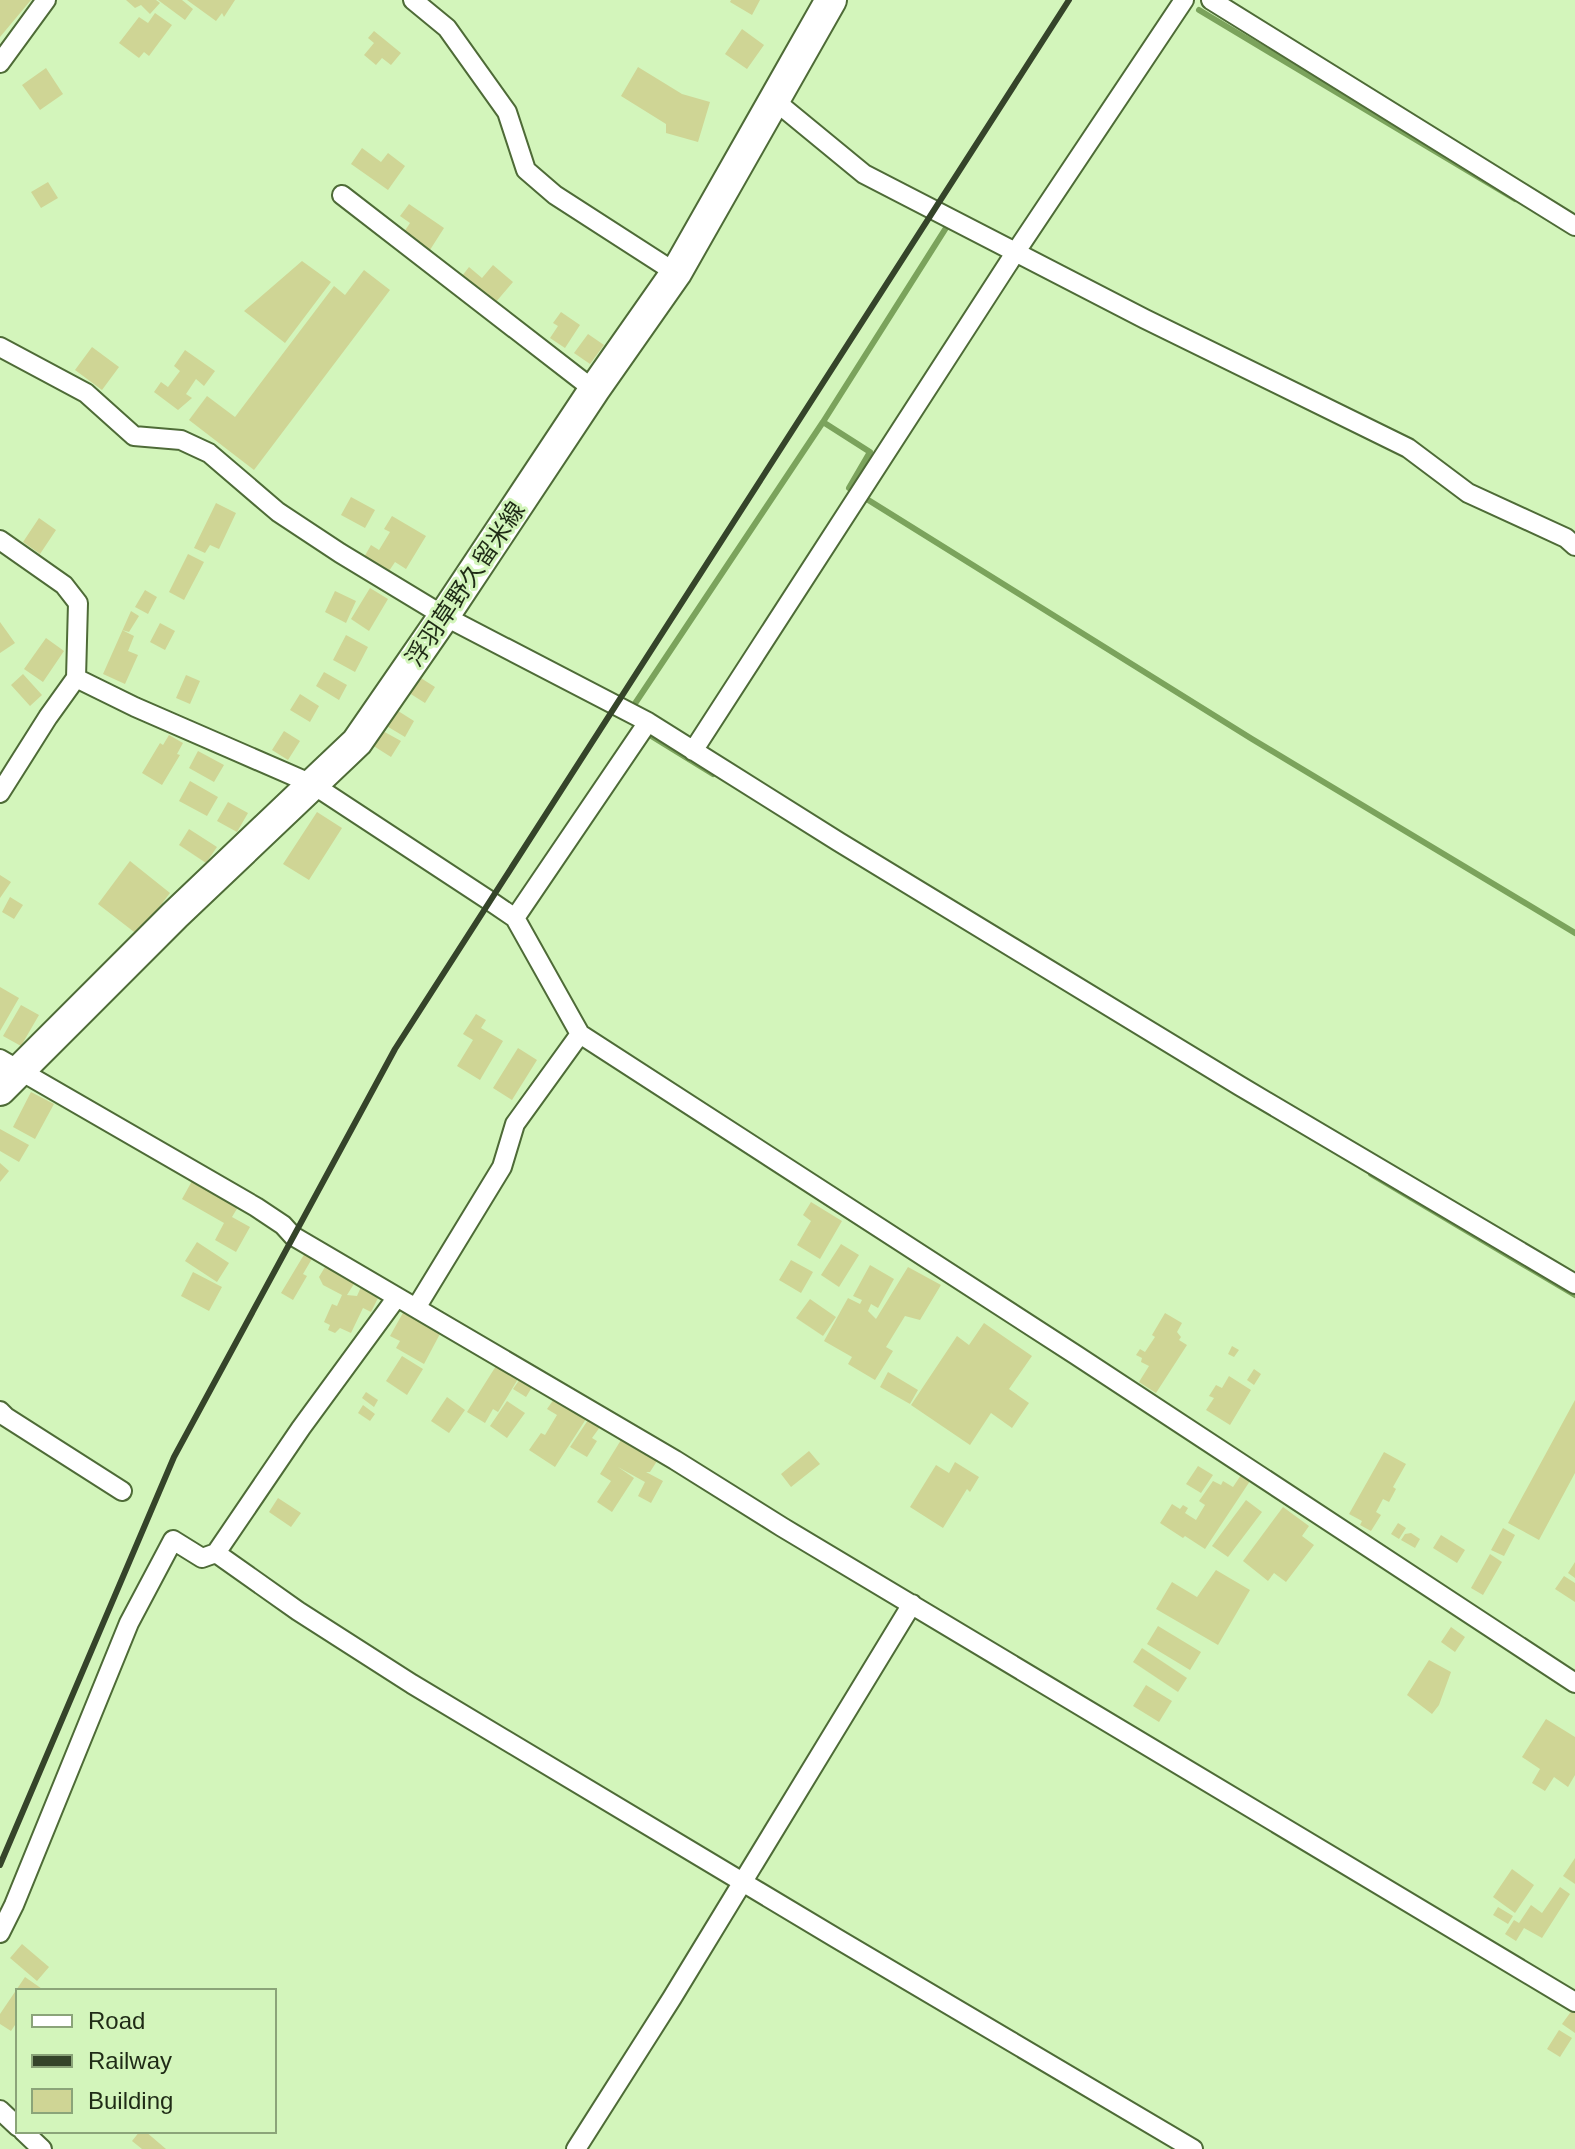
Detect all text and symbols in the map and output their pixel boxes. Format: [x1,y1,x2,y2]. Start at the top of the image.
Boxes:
street label: 浮羽草野久留米線 [400,497,530,671]
legend [16,1989,276,2133]
text: Road [88,2007,145,2034]
text: Railway [88,2047,172,2074]
text: Building [88,2087,173,2114]

